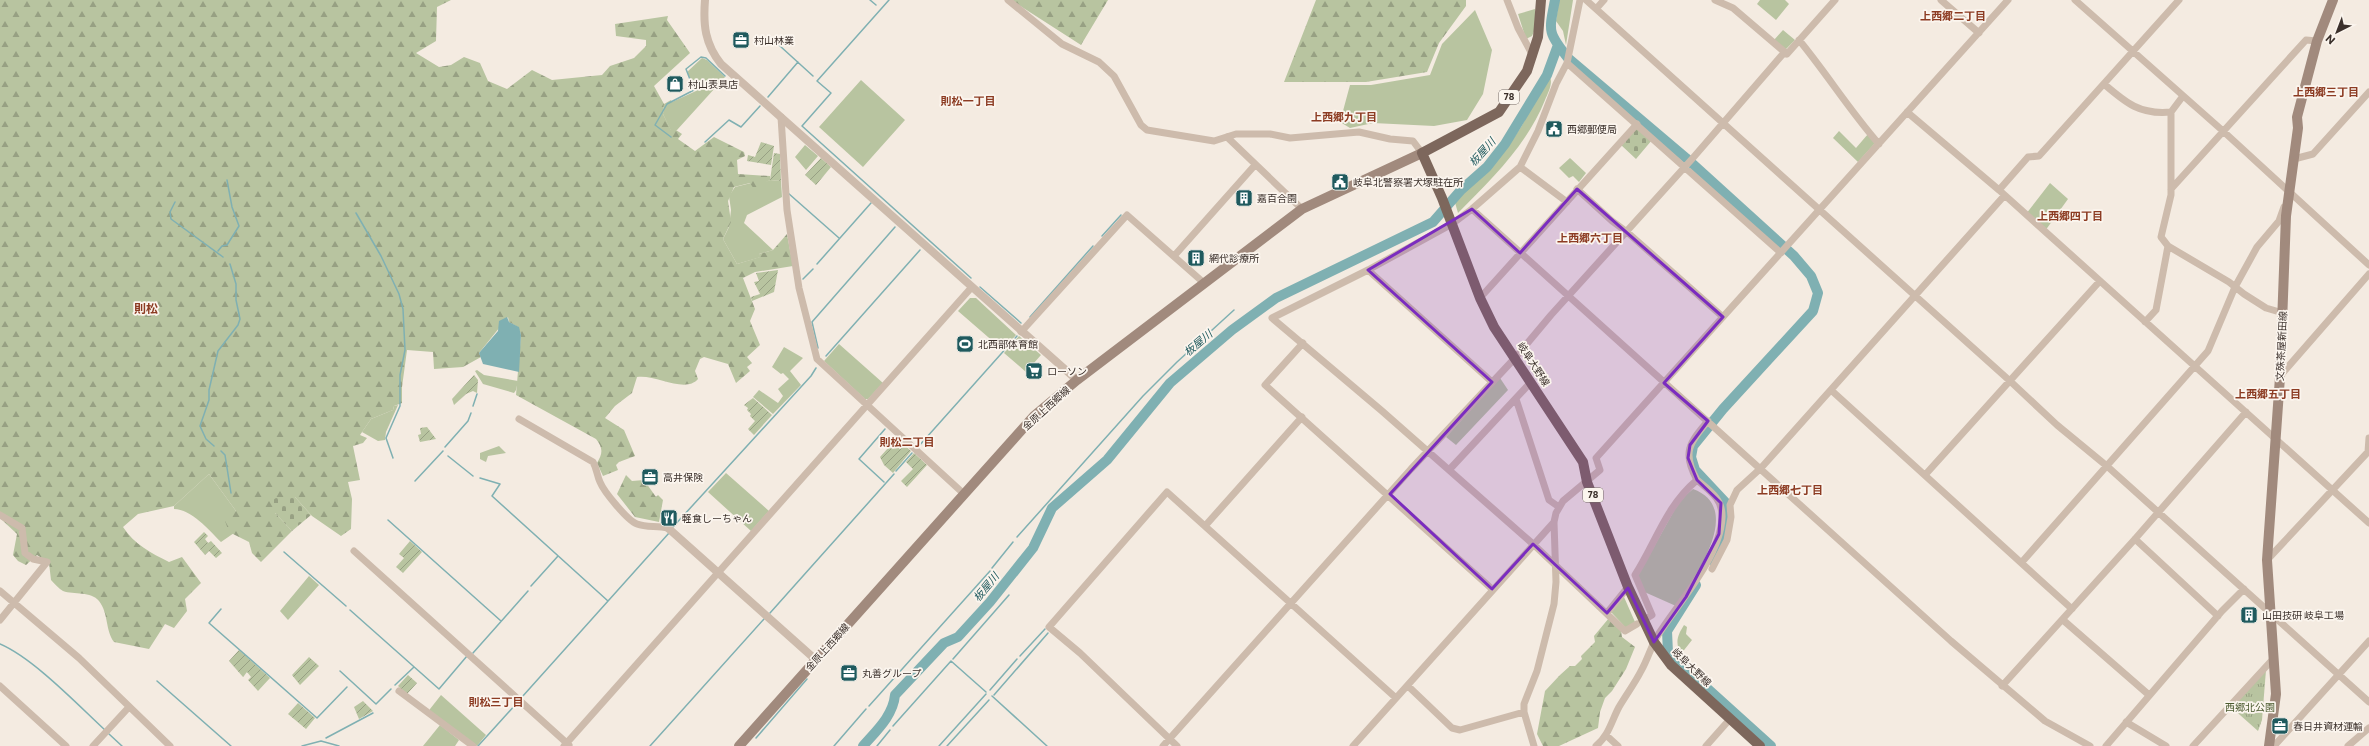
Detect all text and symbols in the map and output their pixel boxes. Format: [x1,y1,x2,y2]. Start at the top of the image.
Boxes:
district label: 上西郷二丁目 [1920,9,1986,22]
north arrow [2317,12,2357,52]
office icon: 村山林業 [731,30,751,50]
text: N [2323,32,2337,47]
place label: 村山林業 [754,34,794,46]
shop icon: 村山表具店 [665,74,685,94]
place label: 村山表具店 [688,78,738,90]
district label: 上西郷三丁目 [2293,85,2359,98]
road number: 78 [1499,90,1519,104]
district label: 則松一丁目 [941,94,996,107]
district label: 上西郷九丁目 [1311,110,1377,123]
public building icon: 西郷郵便局 [1544,119,1564,139]
place label: 西郷郵便局 [1567,123,1617,135]
water label: 板屋川 [1466,134,1498,168]
public building icon: 岐阜北警察署犬塚駐在所 [1330,172,1350,192]
place label: 岐阜北警察署犬塚駐在所 [1353,176,1463,188]
building icon: 嘉百合園 [1234,188,1254,208]
place label: 嘉百合園 [1257,192,1297,204]
district label: 上西郷四丁目 [2037,209,2103,222]
district label: 上西郷六丁目 [1557,231,1623,244]
building icon: 網代診療所 [1186,248,1206,268]
place label: 網代診療所 [1209,252,1259,264]
district label: 則松 [134,301,158,315]
street label: 文殊茶屋新田線 [2273,311,2289,381]
water label: 板屋川 [1181,326,1215,358]
sports icon: 北西部体育館 [955,334,975,354]
place label: 北西部体育館 [978,338,1038,350]
street label: 岐阜大野線 [1515,340,1553,388]
supermarket icon: ローソン [1024,361,1044,381]
place label: ローソン [1047,365,1087,377]
street label: 金原上西郷線 [1020,383,1072,433]
district label: 上西郷五丁目 [2235,387,2301,400]
district label: 則松二丁目 [880,435,935,448]
office icon: 高井保険 [640,467,660,487]
place label: 高井保険 [663,471,703,483]
district label: 上西郷七丁目 [1757,483,1823,496]
road number: 78 [1583,488,1603,502]
restaurant icon: 軽食しーちゃん [659,508,679,528]
place label: 軽食しーちゃん [682,512,752,524]
water label: 板屋川 [970,569,1002,603]
building icon: 山田技研 岐阜工場 [2239,605,2259,625]
place label: 山田技研 岐阜工場 [2262,609,2344,621]
street label: 金原上西郷線 [802,621,852,673]
street label: 岐阜大野線 [1670,645,1714,689]
office icon: 丸善グループ [839,663,859,683]
place label: 丸善グループ [862,667,921,679]
district label: 則松三丁目 [469,695,524,708]
park label: 西郷北公園 [2225,701,2275,713]
office icon: 春日井資材運輸 [2270,716,2290,736]
place label: 春日井資材運輸 [2293,720,2363,732]

